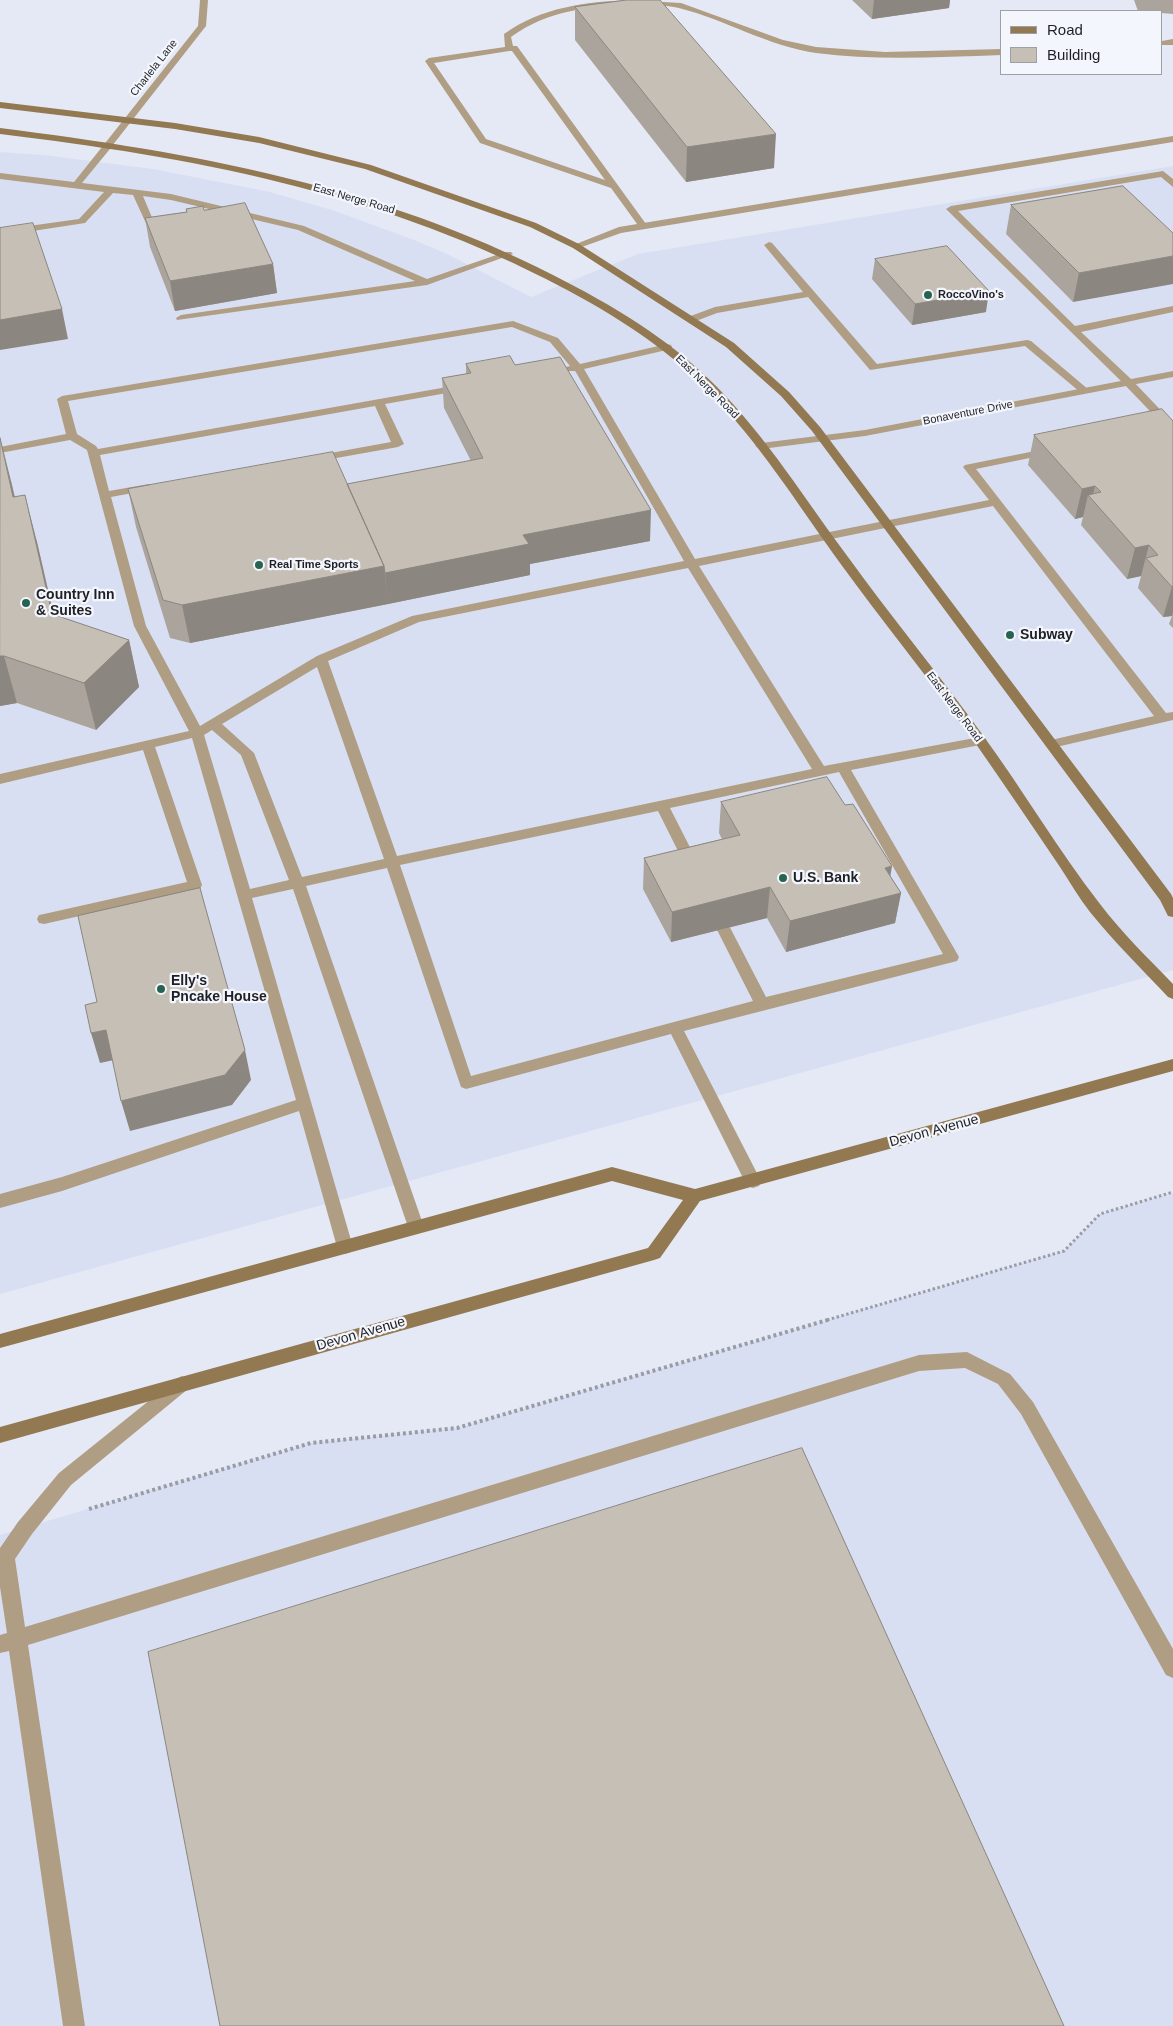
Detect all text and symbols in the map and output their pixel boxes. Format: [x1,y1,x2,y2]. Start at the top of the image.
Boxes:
legend [1000,10,1163,75]
text: Road [1047,21,1083,38]
street label: Charlela Lane [128,37,180,99]
text: Building [1047,46,1100,63]
street label: East Nerge Road [312,181,396,217]
place label: RoccoVino's [938,288,1004,302]
marker: RoccoVino's [922,289,934,301]
street label: East Nerge Road [673,353,741,421]
street label: Bonaventure Drive [922,398,1014,428]
place label: Real Time Sports [269,558,359,572]
marker: Real Time Sports [253,559,265,571]
place label: Country Inn & Suites [36,587,115,620]
marker: Country Inn & Suites [20,597,32,609]
place label: Subway [1020,627,1073,643]
marker: Subway [1004,629,1016,641]
street label: East Nerge Road [923,669,985,745]
place label: U.S. Bank [793,870,858,886]
marker: U.S. Bank [777,872,789,884]
place label: Elly's Pncake House [171,973,267,1006]
marker: Elly's Pncake House [155,983,167,995]
street label: Devon Avenue [888,1111,980,1151]
street label: Devon Avenue [315,1313,407,1355]

